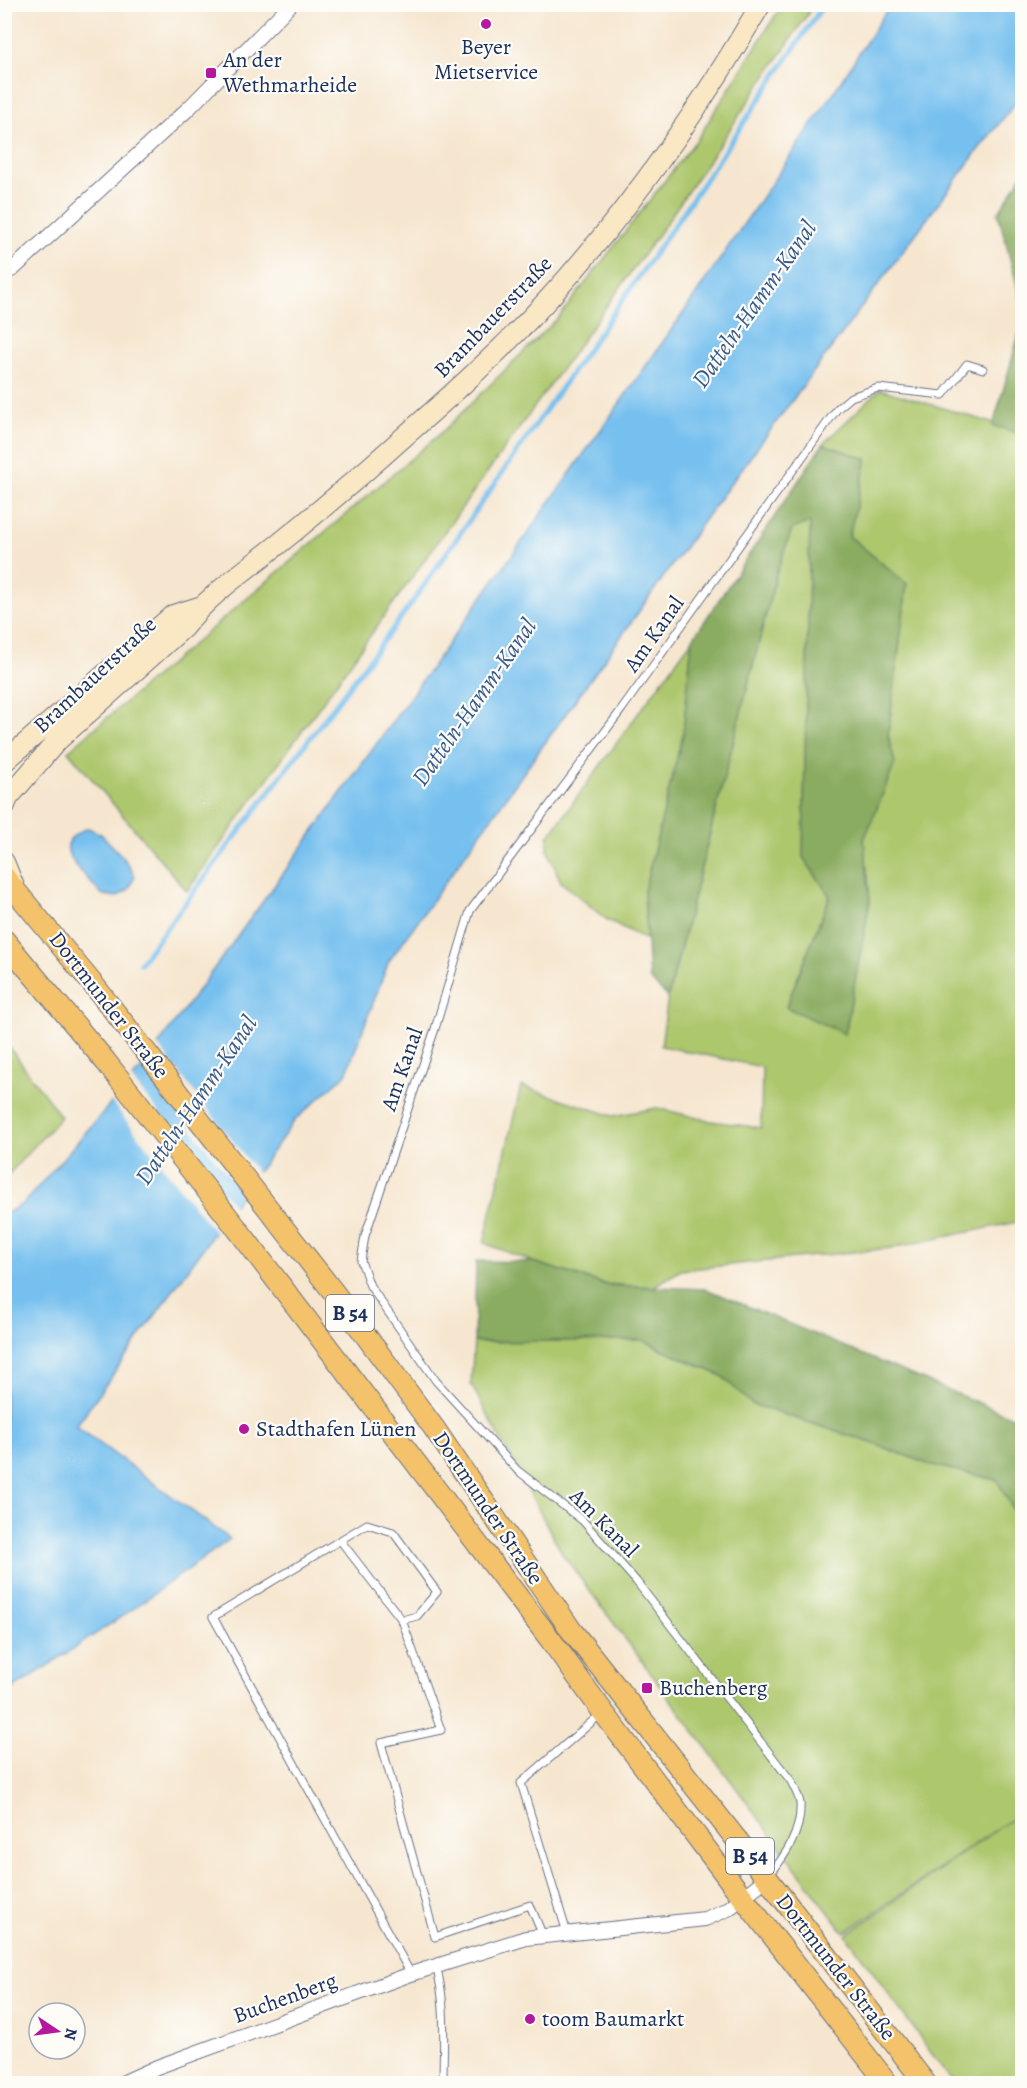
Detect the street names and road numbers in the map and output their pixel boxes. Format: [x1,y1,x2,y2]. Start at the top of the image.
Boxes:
street label: Brambauerstraße [427,249,559,385]
street label: Am Kanal [616,590,691,679]
street label: Brambauerstraße [27,610,163,740]
street label: Dortmunder Straße [42,925,176,1085]
street label: Am Kanal [373,1023,430,1116]
road number: B 54 [326,1295,374,1331]
street label: Dortmunder Straße [425,1425,551,1591]
street label: Am Kanal [562,1481,645,1564]
road number: B 54 [726,1838,774,1874]
street label: Dortmunder Straße [769,1887,903,2047]
street label: Buchenberg [229,1965,341,2031]

